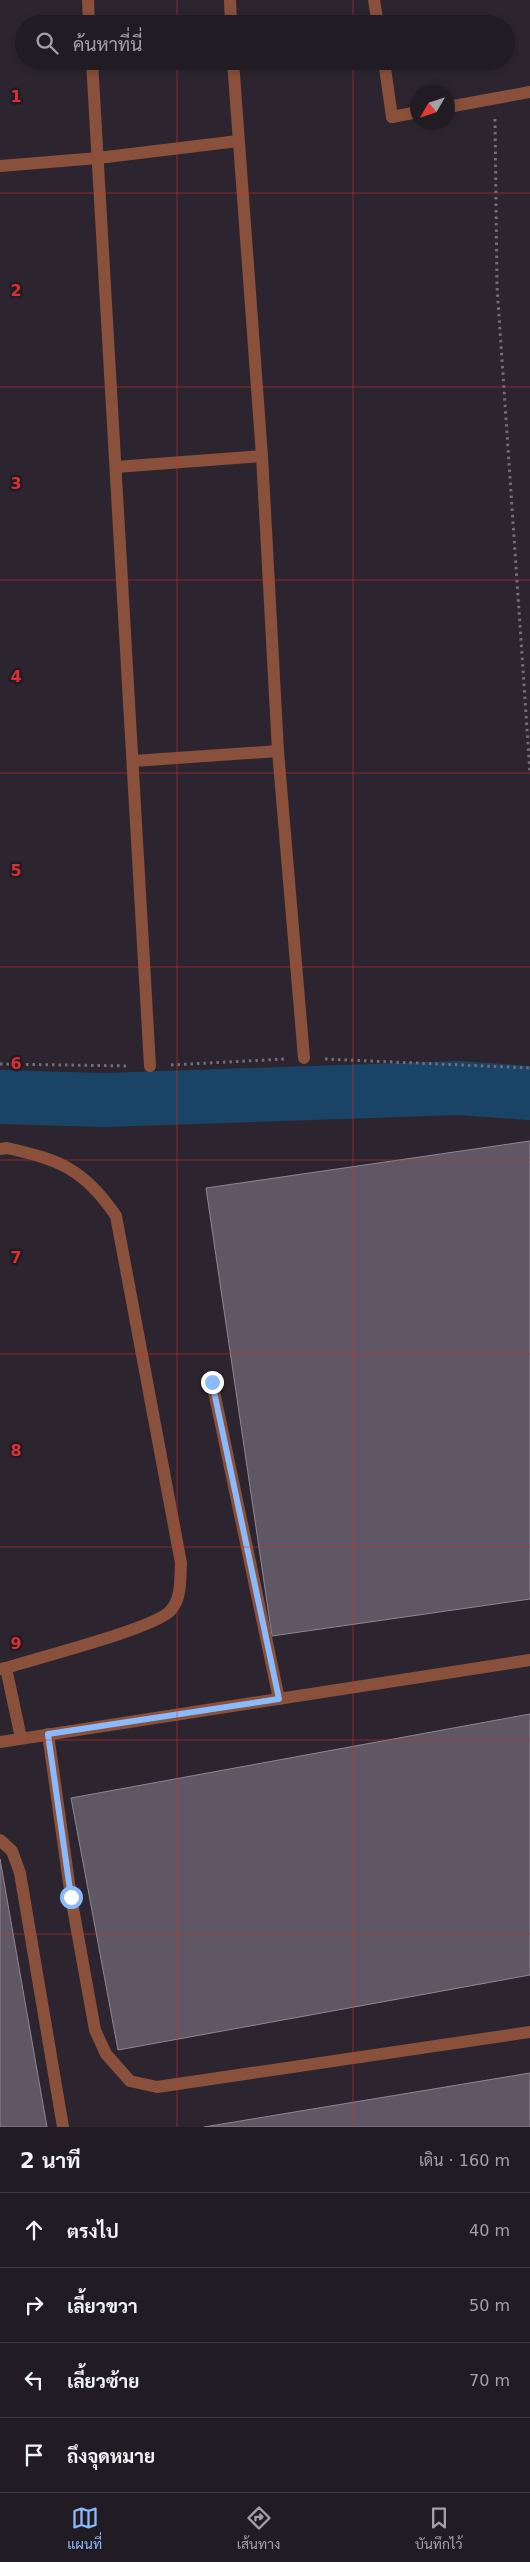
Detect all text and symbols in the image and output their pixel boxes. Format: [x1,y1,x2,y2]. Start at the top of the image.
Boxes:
search box [15,15,515,70]
icon: search [33,29,61,57]
text: ค้นหาที่นี่ [73,33,142,55]
north arrow [410,85,455,130]
text: 1 [10,87,22,106]
text: 2 [10,281,22,300]
text: 3 [10,474,22,493]
text: 4 [10,667,22,686]
text: 5 [10,861,22,880]
text: 6 [10,1054,22,1073]
text: 7 [10,1248,22,1267]
route end [201,1371,224,1394]
text: 8 [10,1441,22,1460]
text: 9 [10,1634,22,1653]
route start [60,1886,83,1909]
text: 2 นาที [20,2149,81,2173]
text: เดิน · 160 m [419,2151,510,2170]
icon: ahead [20,2216,48,2244]
text: ตรงไป [67,2220,119,2242]
text: 40 m [469,2221,510,2240]
icon: right [20,2291,48,2319]
text: เลี้ยวขวา [67,2295,138,2317]
text: 50 m [469,2296,510,2315]
icon: left [20,2366,48,2394]
text: เลี้ยวซ้าย [67,2370,139,2392]
text: 70 m [469,2371,510,2390]
icon: arrive [20,2441,48,2469]
text: ถึงจุดหมาย [67,2445,155,2467]
tab: แผนที่ [67,2504,102,2552]
tab: เส้นทาง [237,2504,280,2552]
tab: บันทึกไว้ [415,2504,463,2552]

